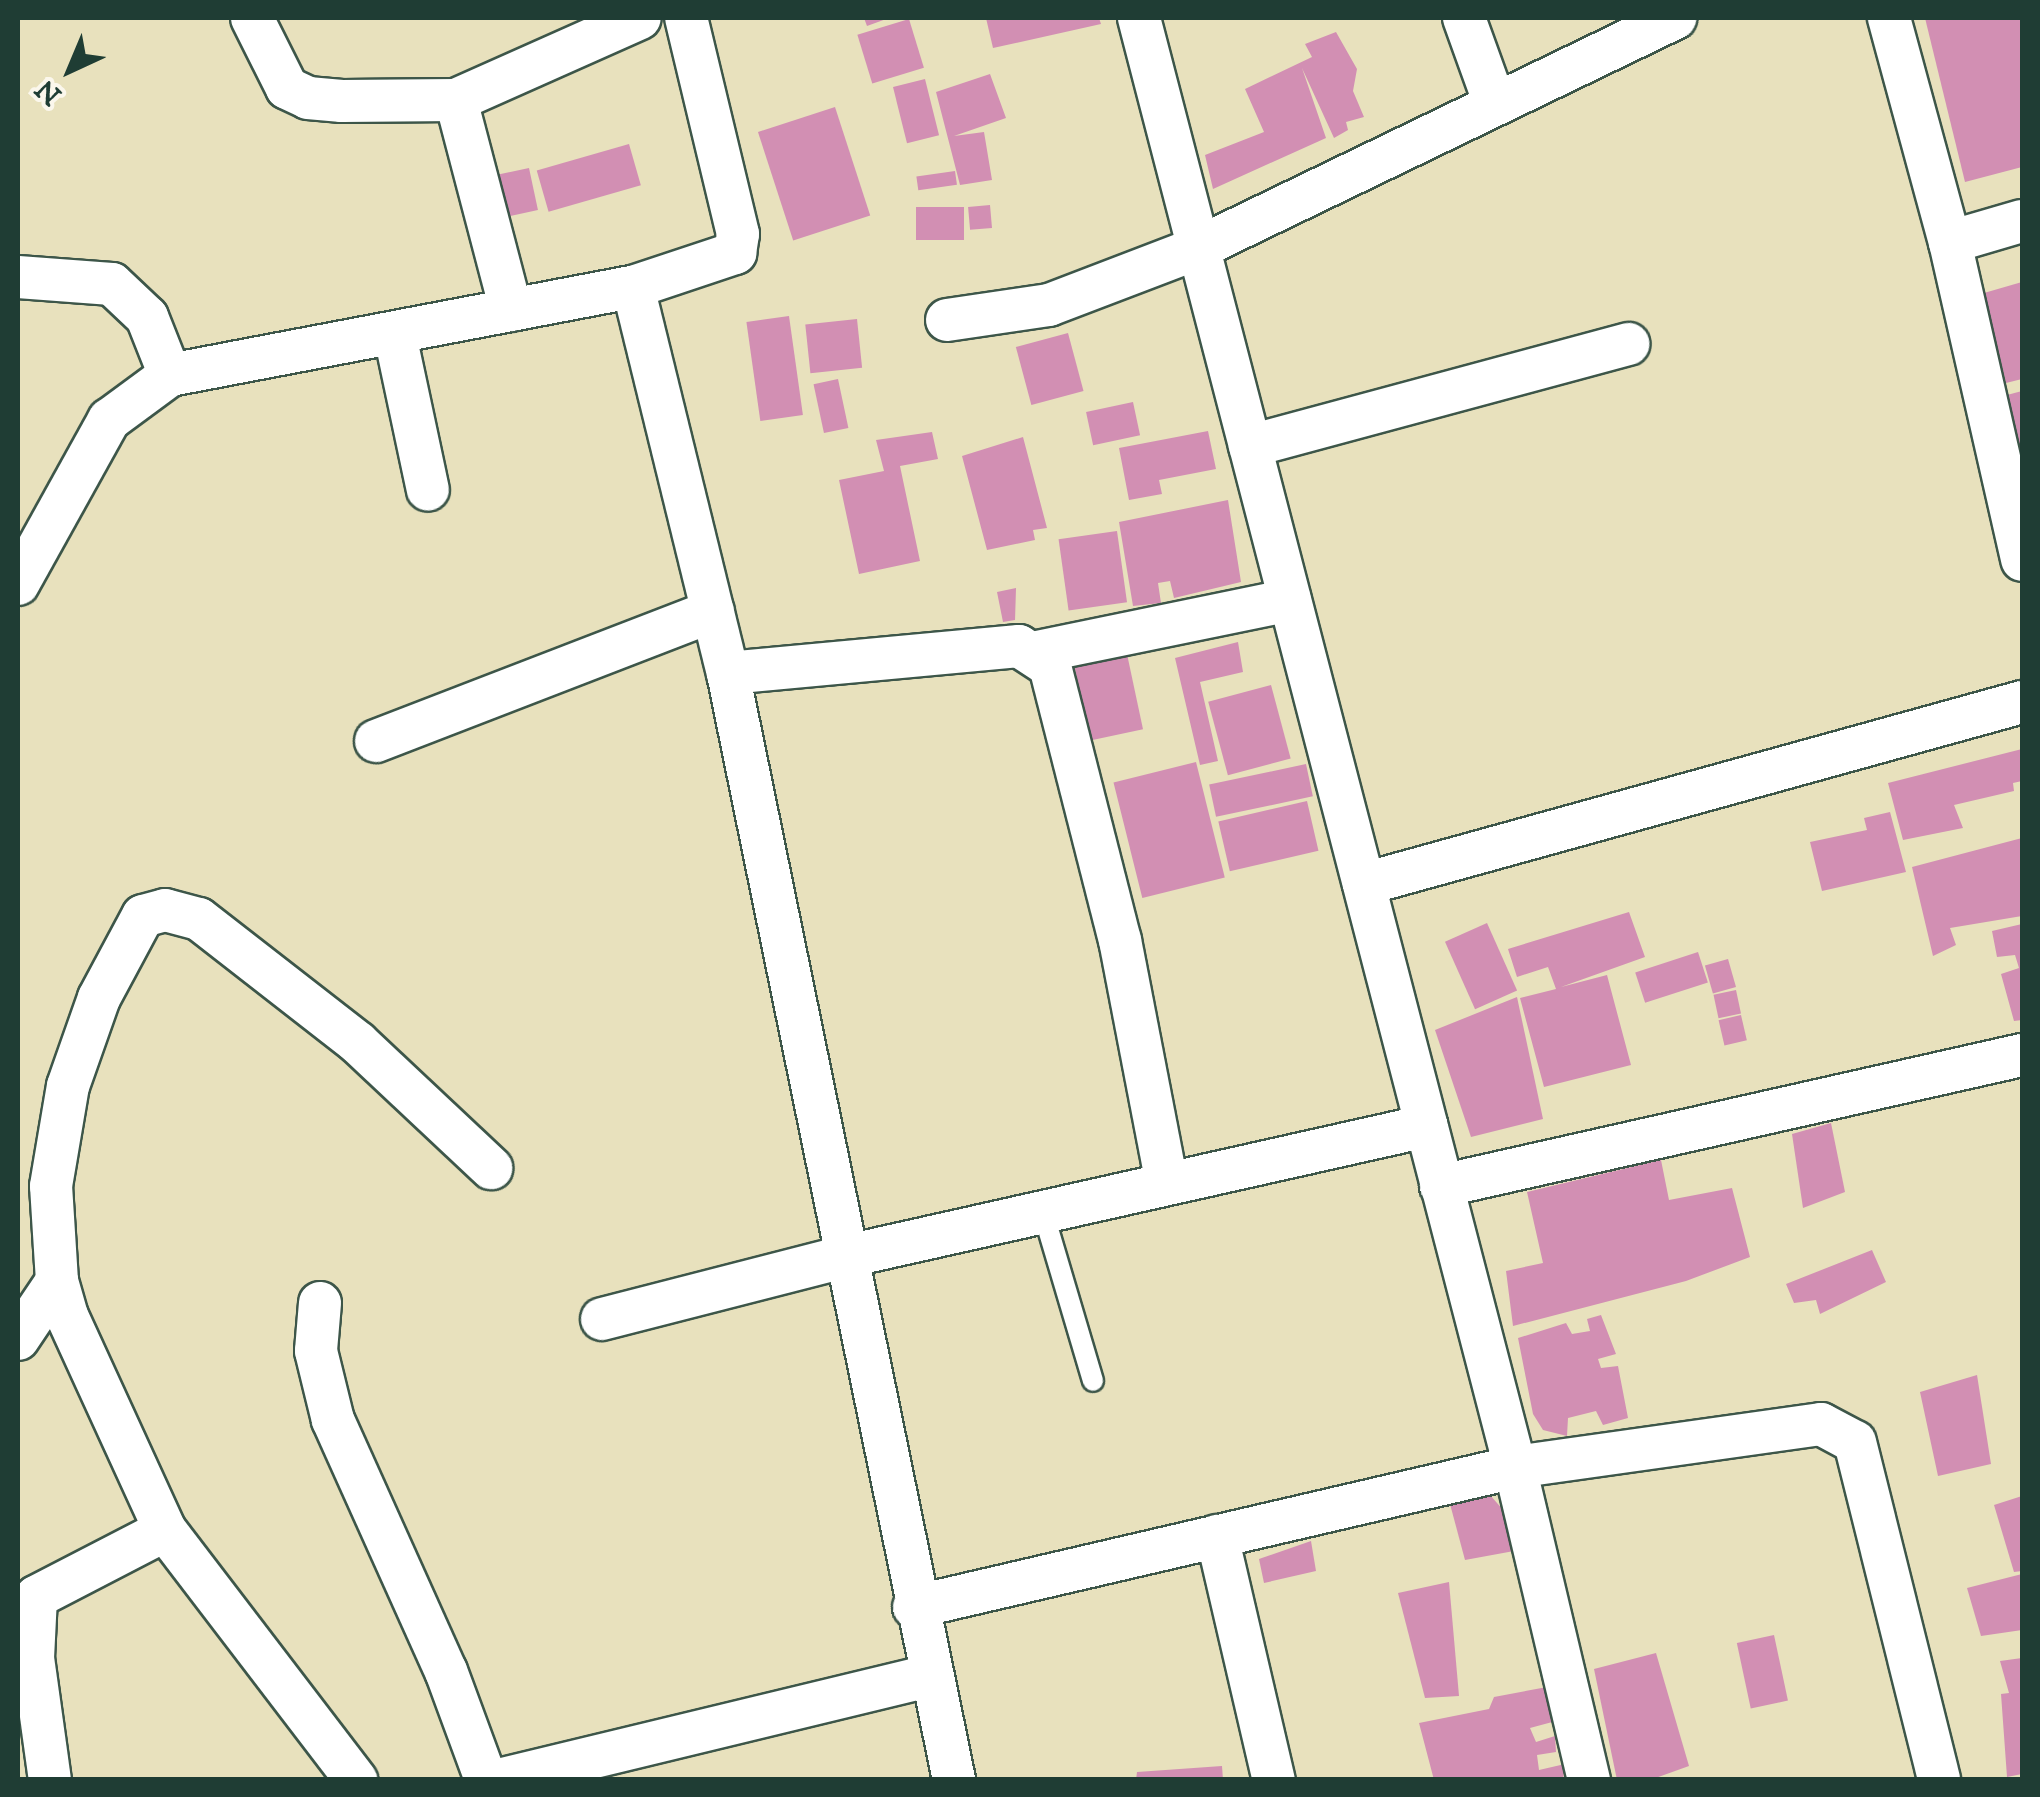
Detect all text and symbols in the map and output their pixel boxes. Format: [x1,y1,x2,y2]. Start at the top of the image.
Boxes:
north arrow [20,20,120,120]
text: N [28,71,69,113]

